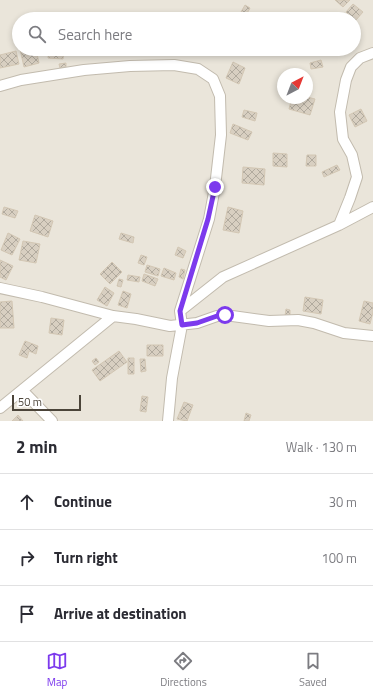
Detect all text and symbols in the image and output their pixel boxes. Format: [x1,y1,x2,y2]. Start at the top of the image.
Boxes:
search box [12,12,361,56]
icon: search [26,23,48,45]
text: Search here [58,23,132,46]
north arrow [277,68,313,104]
route end [206,178,224,196]
route start [216,306,234,324]
scale bar [12,393,81,412]
text: 50 m [18,394,42,410]
text: 2 min [16,434,57,460]
text: Walk · 130 m [286,437,357,457]
text: Continue [54,490,112,513]
icon: ahead [16,491,38,513]
text: 30 m [329,492,357,512]
text: Turn right [54,546,118,569]
icon: right [16,547,38,569]
text: 100 m [321,548,357,568]
text: Arrive at destination [54,602,187,625]
icon: arrive [16,603,38,625]
tab: Map [46,650,68,690]
tab: Directions [160,650,207,690]
tab: Saved [299,650,327,690]

